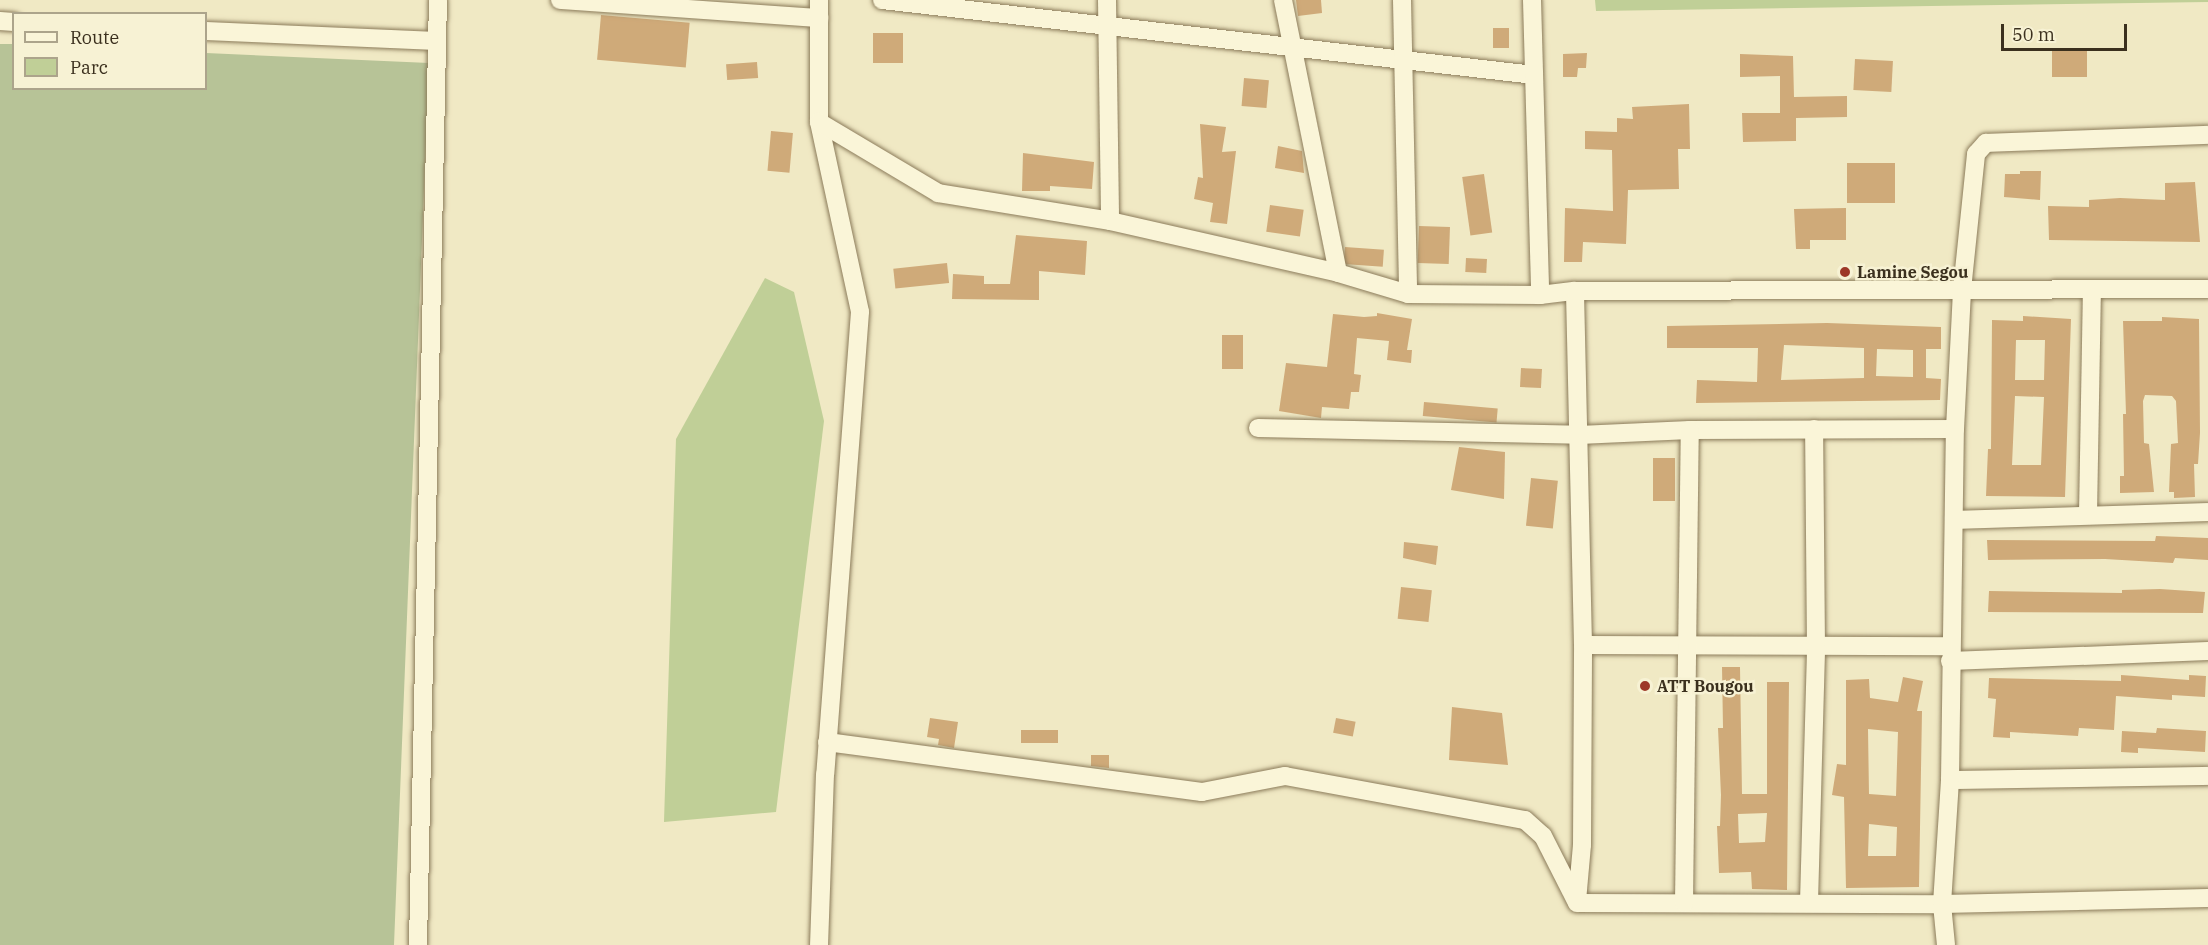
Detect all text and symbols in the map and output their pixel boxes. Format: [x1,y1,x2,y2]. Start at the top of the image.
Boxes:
legend [12,12,207,90]
scale bar [2004,12,2130,50]
text: 50 m [2012,23,2055,46]
text: Route [70,26,119,49]
text: Parc [70,56,108,79]
place label: Lamine Segou [1857,262,1968,282]
marker: Lamine Segou [1838,265,1852,279]
place label: ATT Bougou [1657,676,1754,696]
marker: ATT Bougou [1638,679,1652,693]

